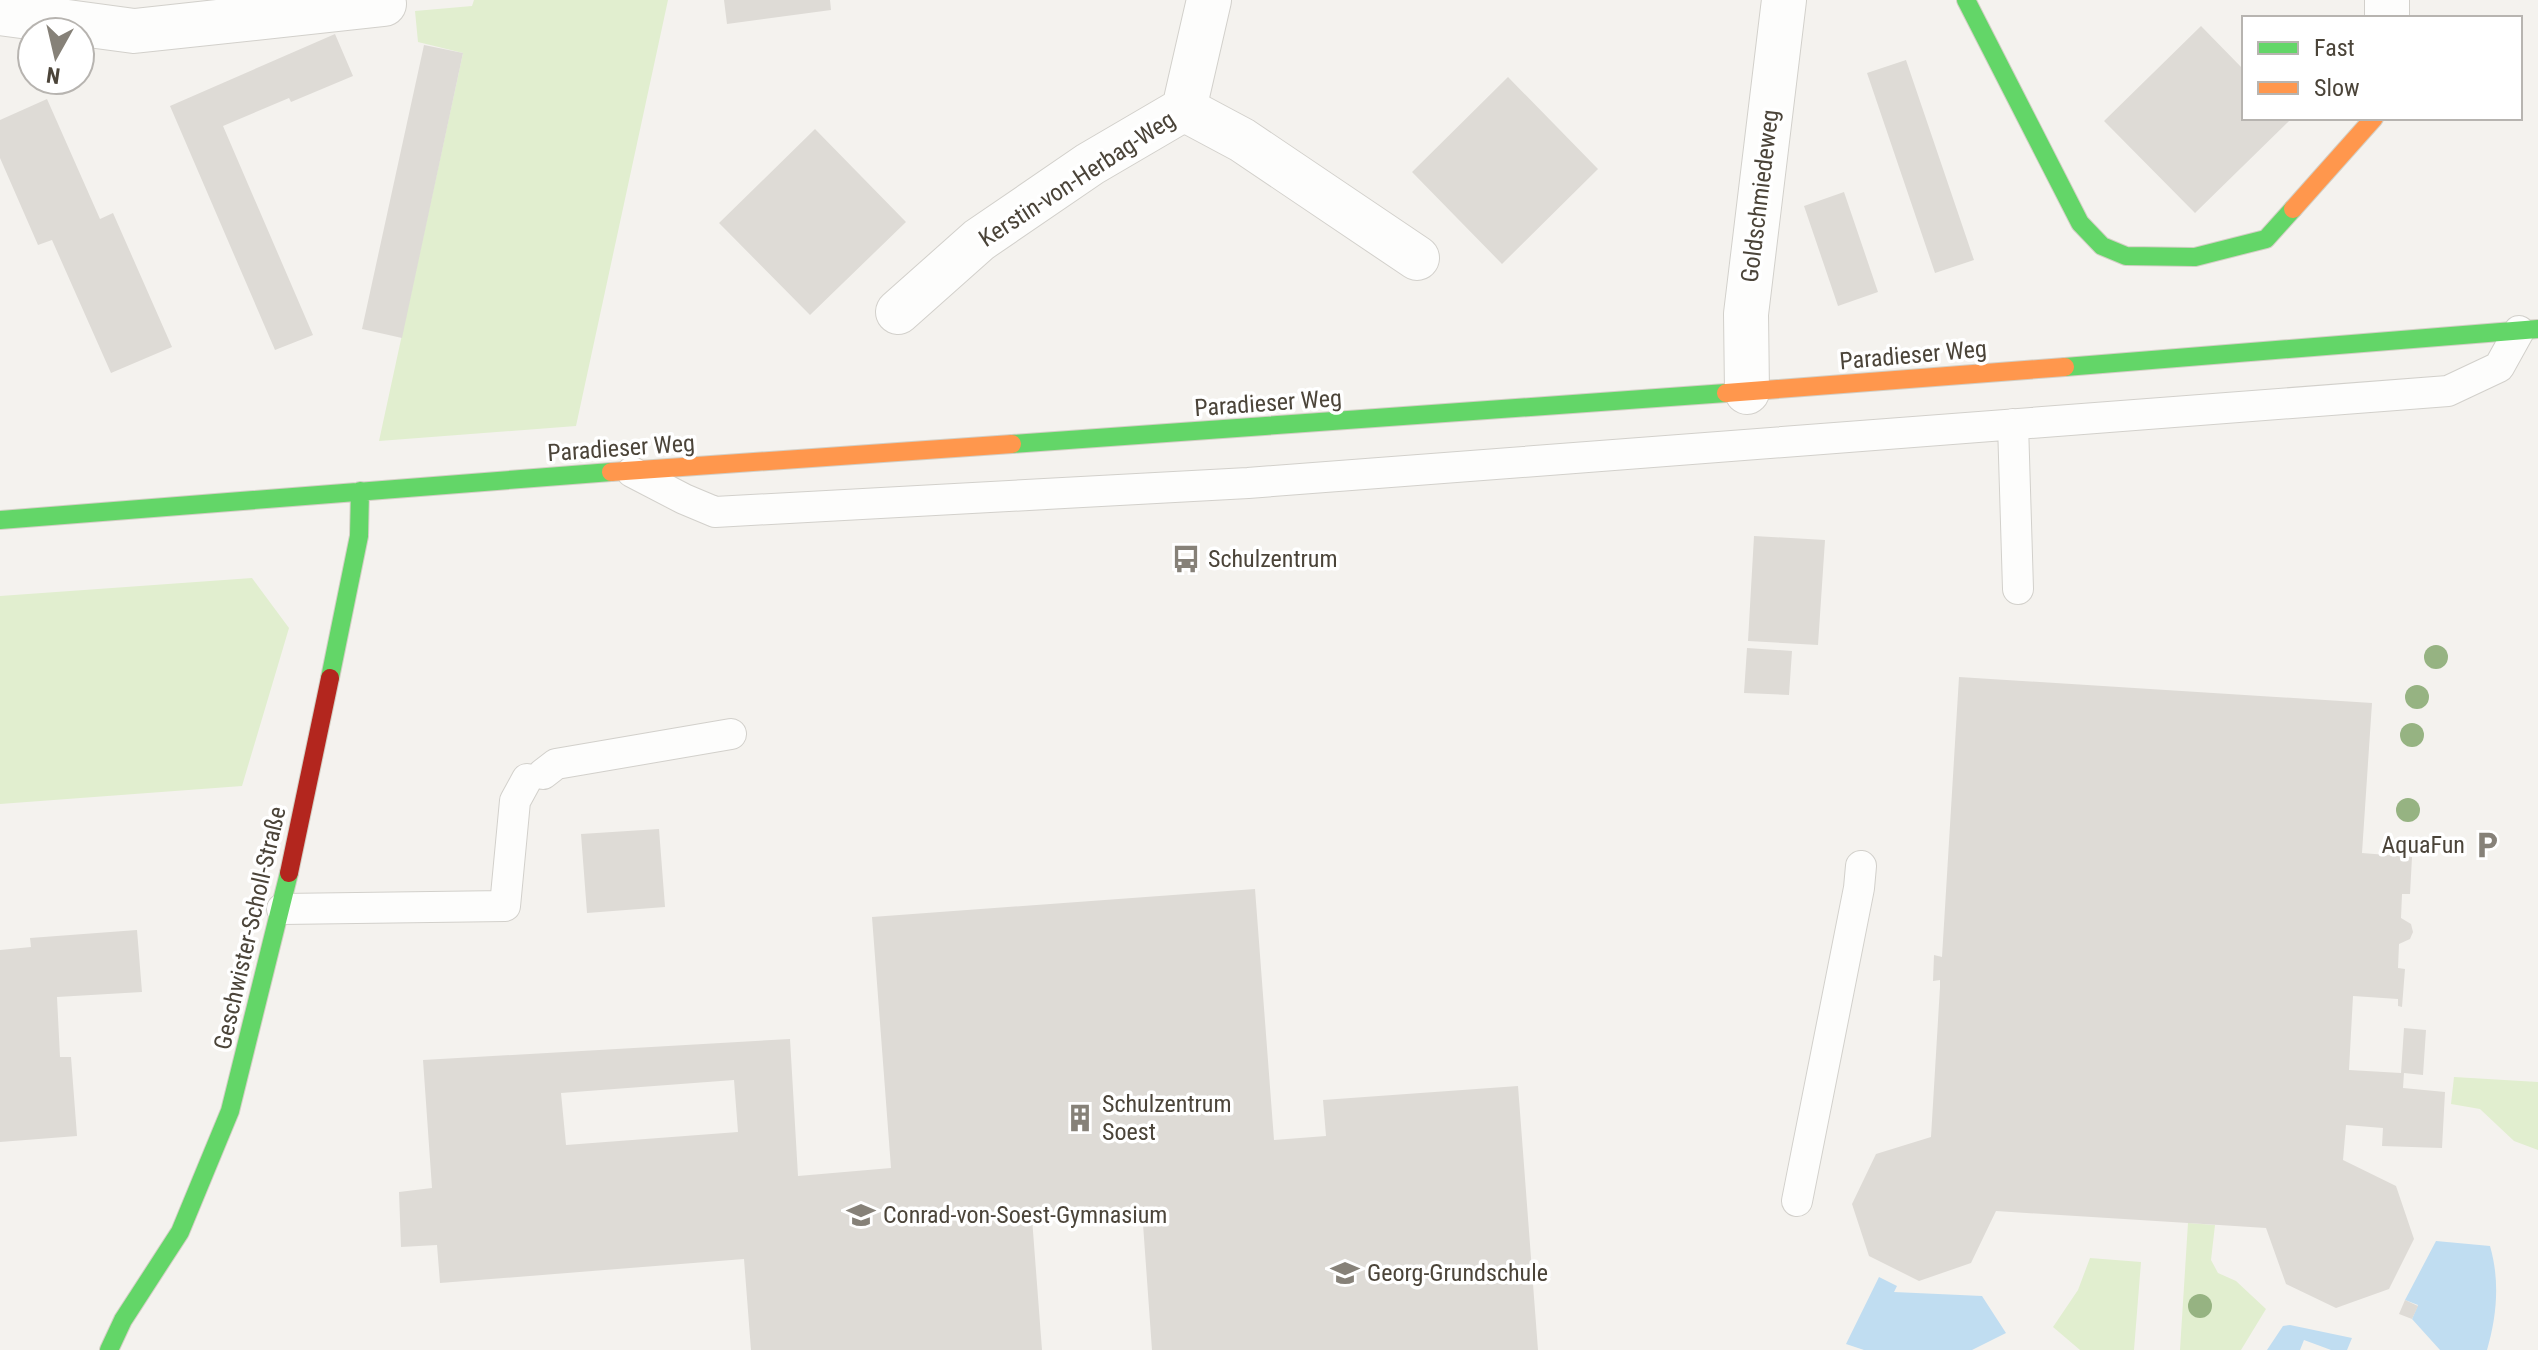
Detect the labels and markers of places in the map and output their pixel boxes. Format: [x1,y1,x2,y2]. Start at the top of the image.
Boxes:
bus stop icon: Schulzentrum [1171,544,1201,574]
place label: Schulzentrum [1208,545,1338,573]
parking icon: AquaFun [2472,830,2502,860]
place label: AquaFun [2382,831,2465,859]
place label: Schulzentrum Soest [1102,1090,1232,1146]
building icon: Schulzentrum Soest [1065,1103,1095,1133]
school or university icon: Conrad-von-Soest-Gymnasium [846,1200,876,1230]
place label: Conrad-von-Soest-Gymnasium [883,1201,1167,1229]
school or university icon: Georg-Grundschule [1330,1258,1360,1288]
place label: Georg-Grundschule [1367,1259,1548,1287]

